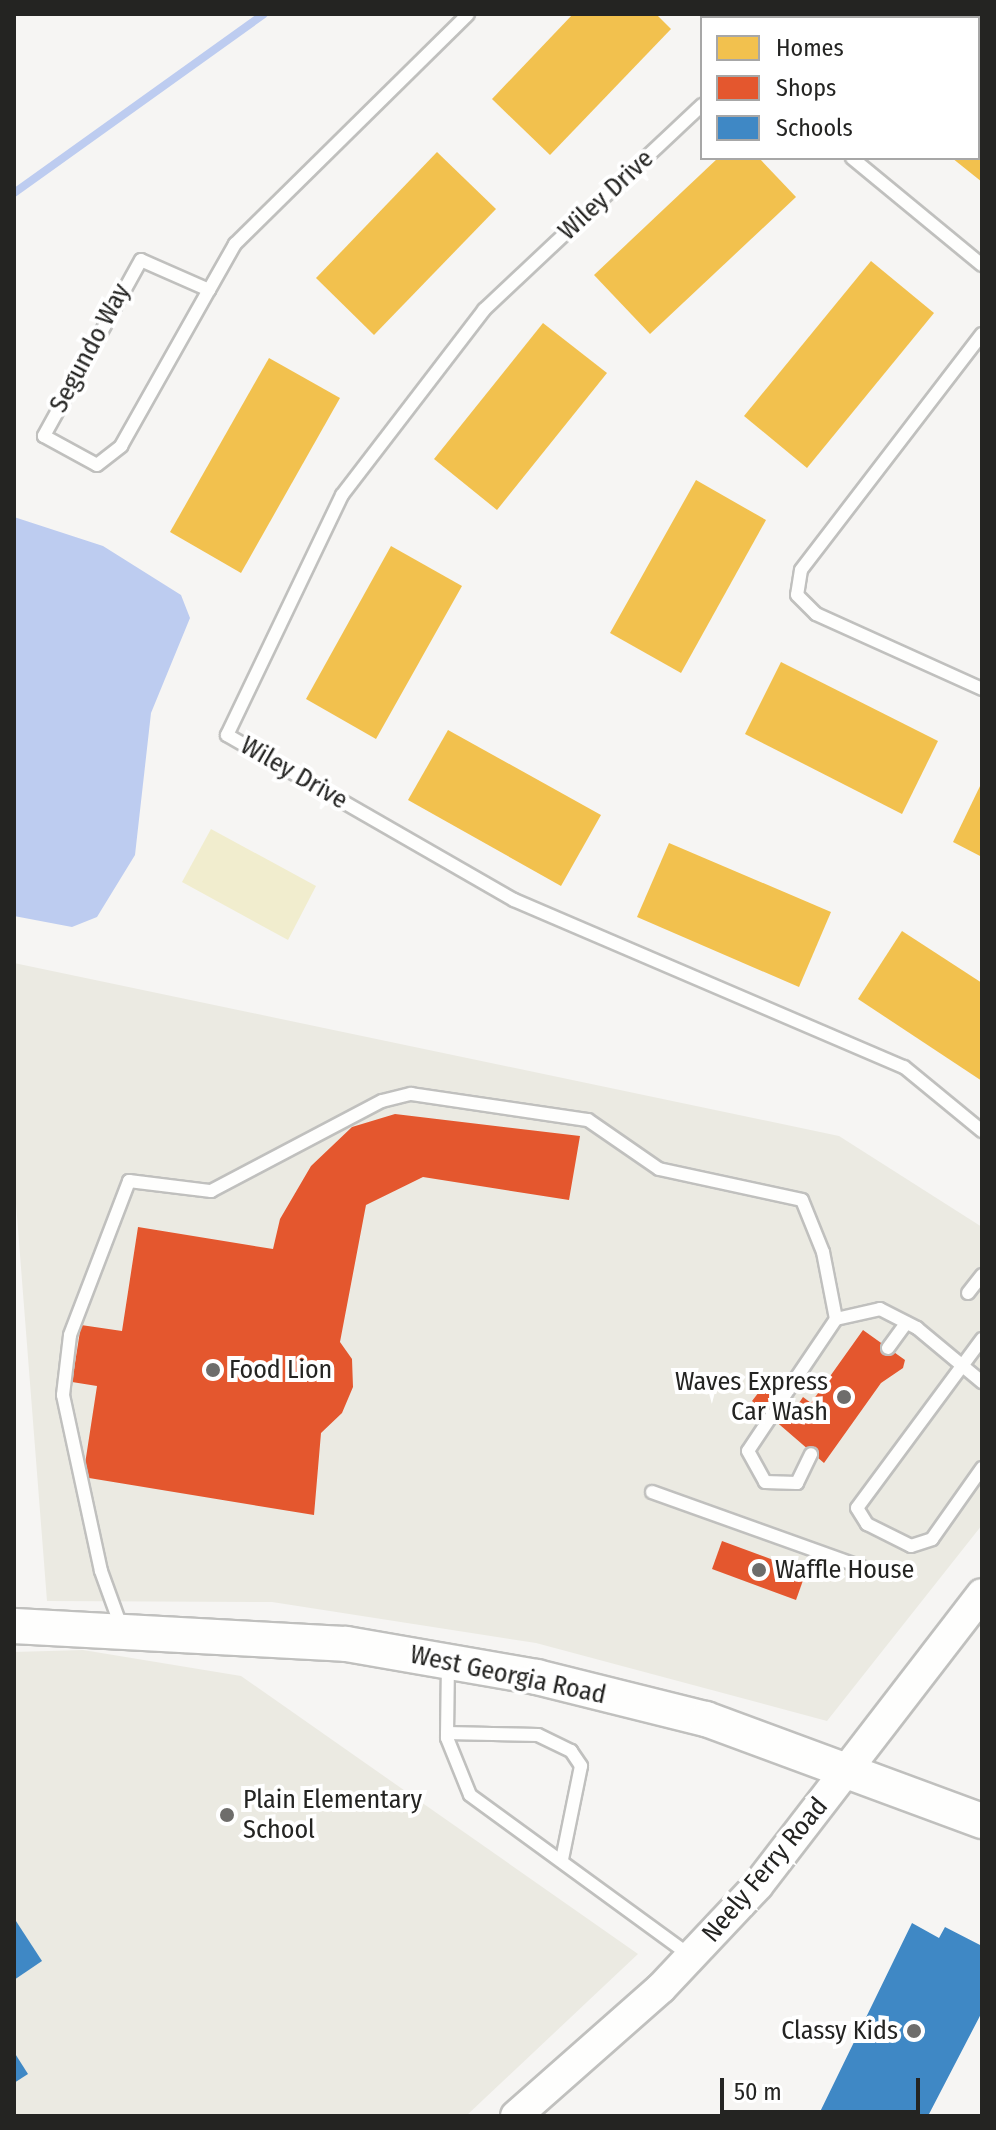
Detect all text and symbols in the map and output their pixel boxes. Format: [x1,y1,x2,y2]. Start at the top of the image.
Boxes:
legend [700,16,980,160]
text: Homes [776,34,844,62]
text: Shops [776,74,836,102]
text: Schools [776,114,853,142]
street label: Wiley Drive [552,143,660,247]
street label: Segundo Way [43,278,137,418]
street label: Wiley Drive [235,730,353,816]
place label: Food Lion [229,1354,332,1386]
marker: Food Lion [204,1361,222,1379]
place label: Waves Express Car Wash [675,1366,828,1428]
marker: Waves Express Car Wash [835,1388,853,1406]
place label: Waffle House [775,1554,914,1586]
marker: Waffle House [750,1561,768,1579]
street label: West Georgia Road [407,1639,609,1711]
place label: Plain Elementary School [243,1784,422,1846]
street label: Neely Ferry Road [696,1791,834,1949]
marker: Plain Elementary School [218,1806,236,1824]
place label: Classy Kids [781,2015,898,2047]
marker: Classy Kids [905,2022,923,2040]
scale bar [724,2062,924,2112]
text: 50 m [734,2078,782,2106]

